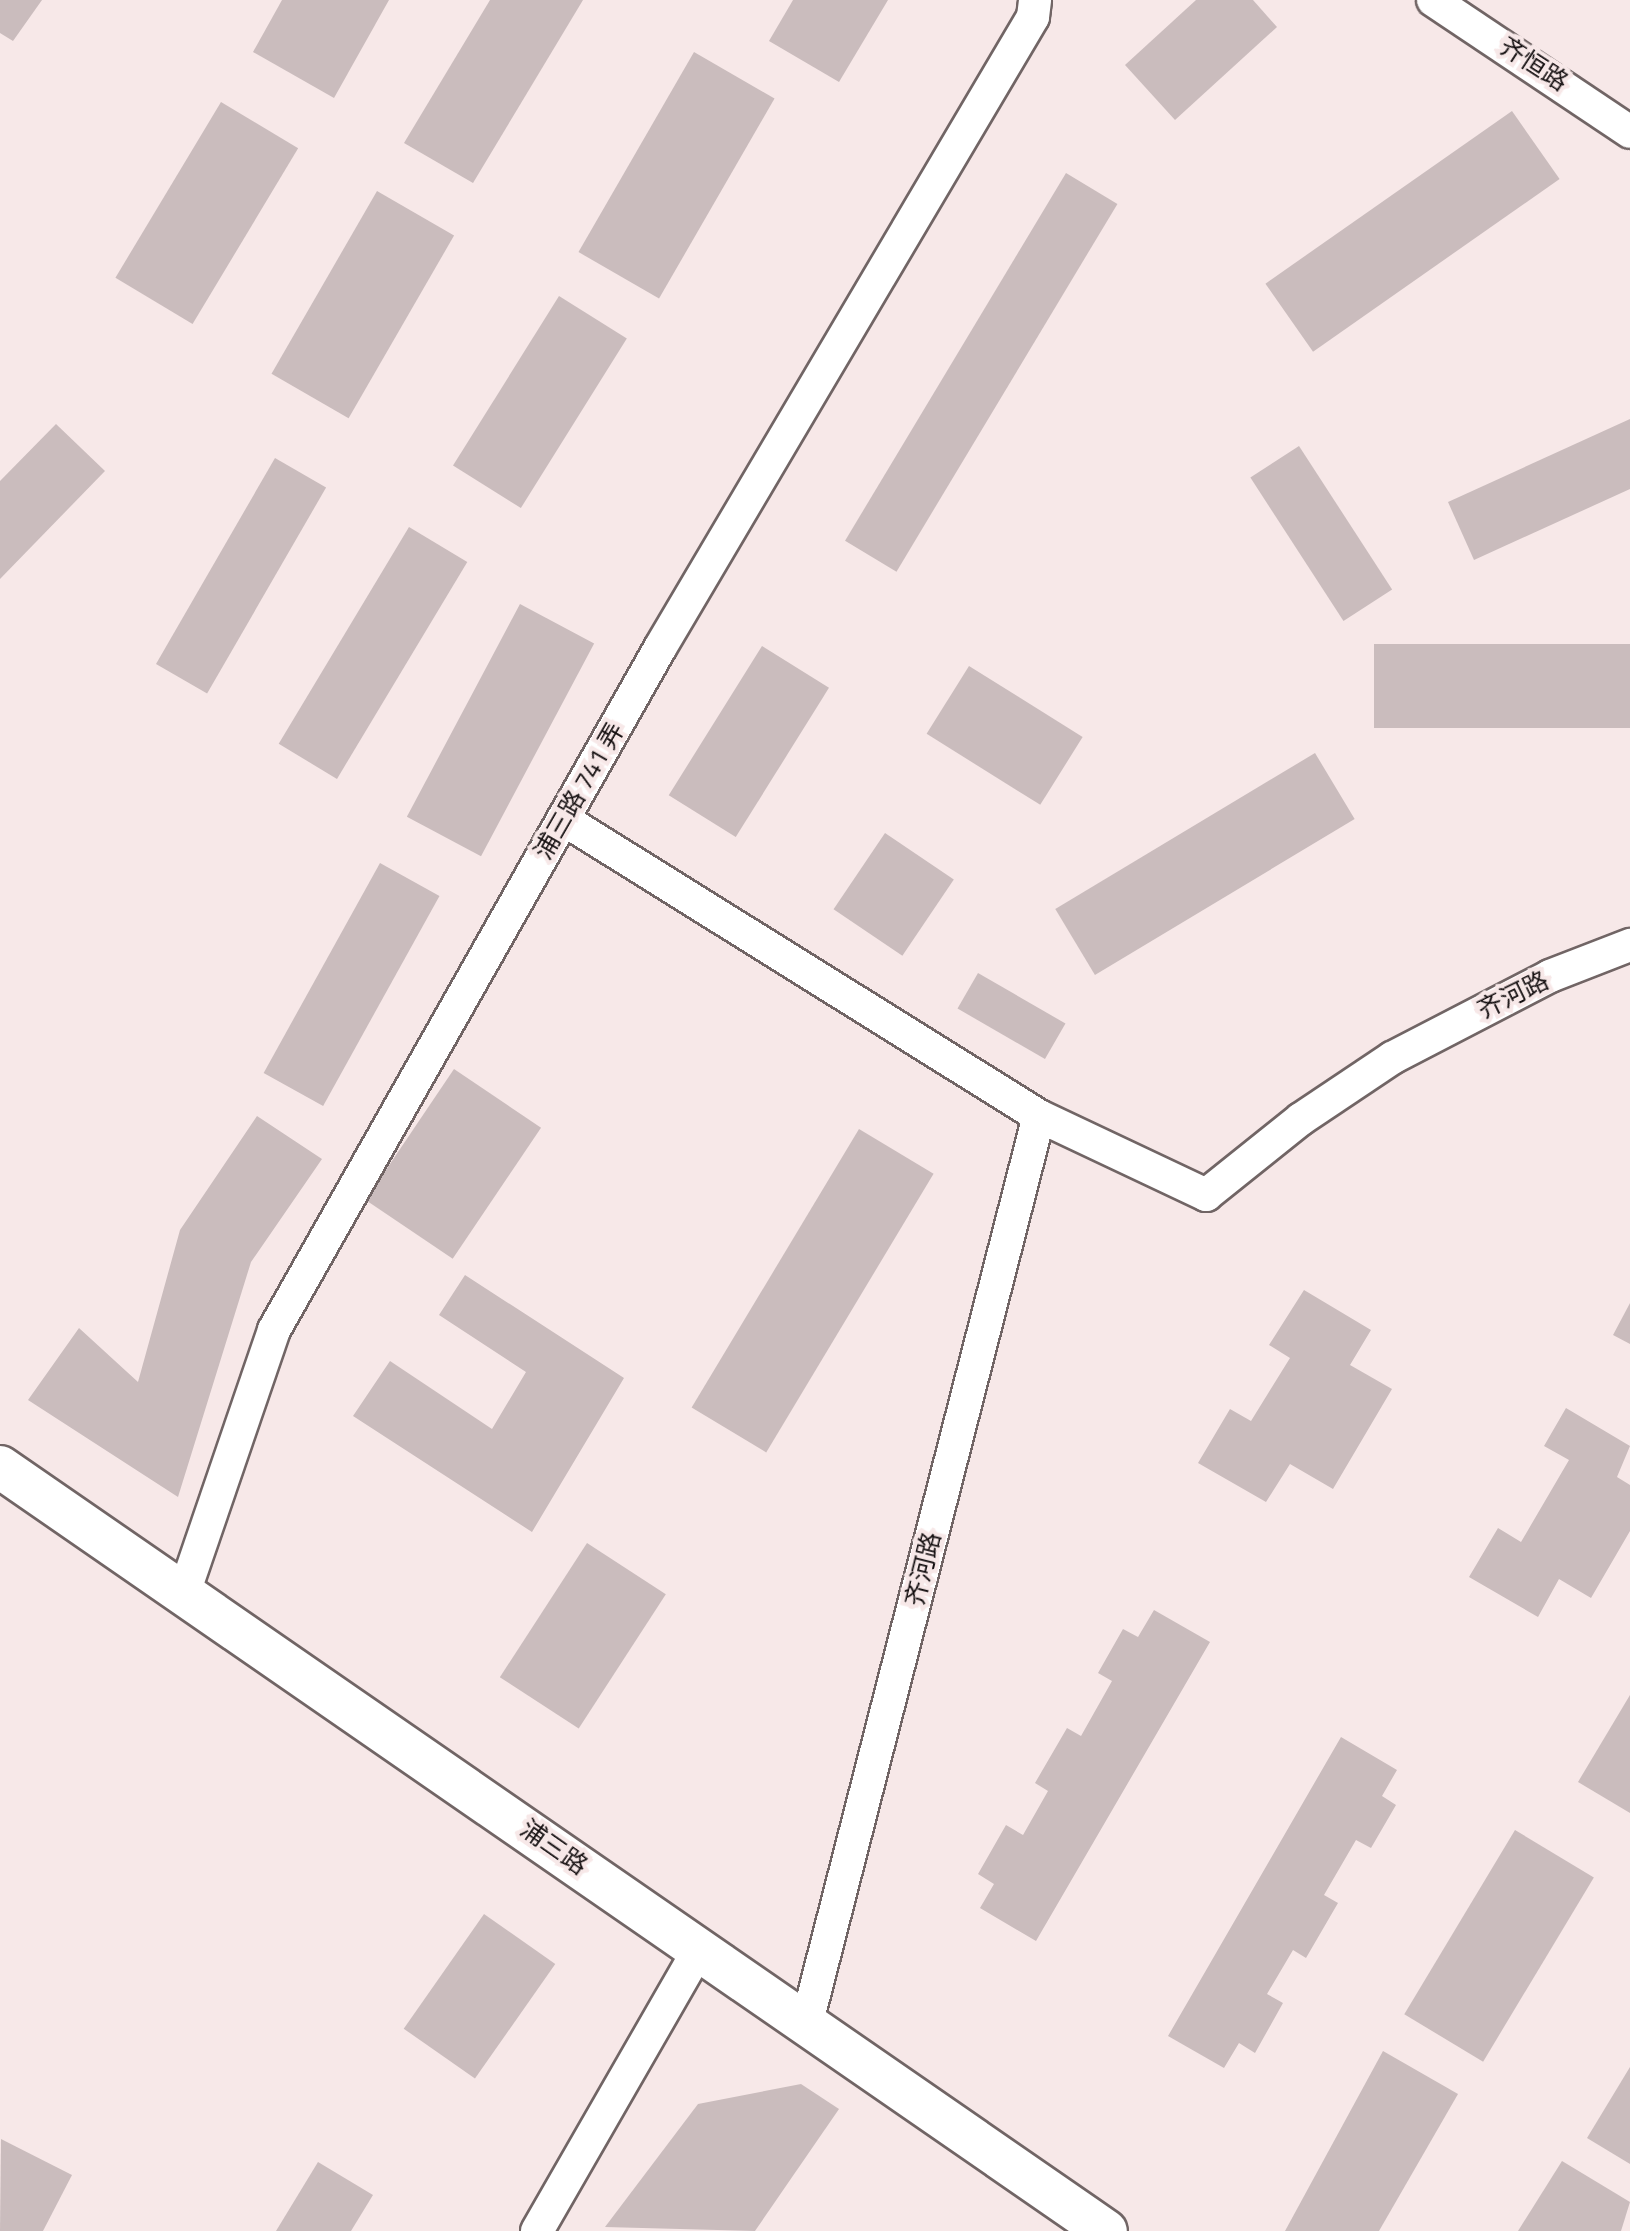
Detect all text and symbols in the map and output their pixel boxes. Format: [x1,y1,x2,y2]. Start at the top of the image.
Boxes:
street label: 齐恒路 [1494,31,1574,97]
street label: 浦三路 741 弄 [528,717,630,865]
street label: 齐河路 [1473,965,1553,1025]
street label: 齐河路 [899,1529,947,1609]
street label: 浦三路 [515,1813,593,1881]

